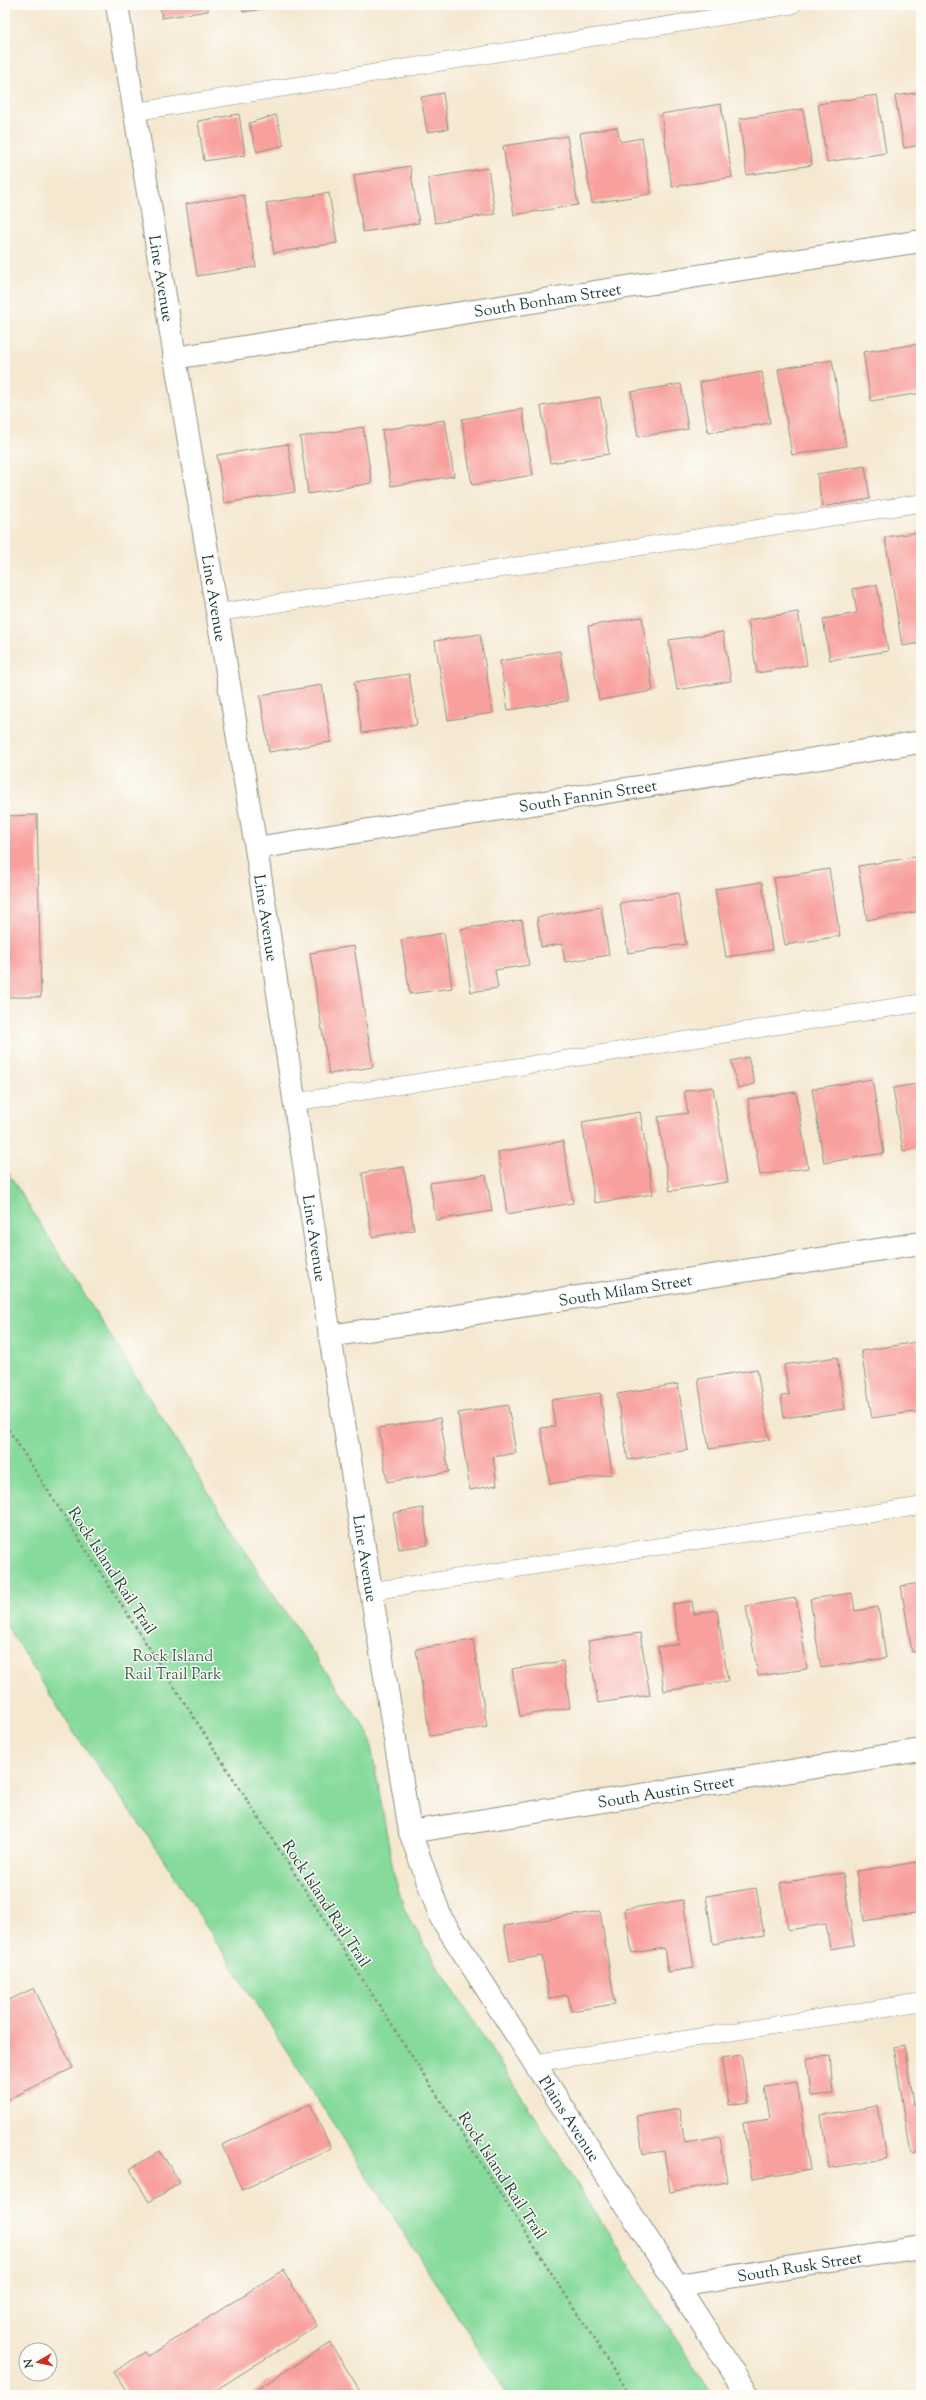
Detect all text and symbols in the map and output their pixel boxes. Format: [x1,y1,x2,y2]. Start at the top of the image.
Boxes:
street label: Line Avenue [141,233,178,324]
street label: South Bonham Street [472,279,624,325]
street label: Line Avenue [194,553,231,644]
street label: South Fannin Street [517,775,659,820]
street label: Line Avenue [246,873,282,963]
street label: Line Avenue [295,1193,331,1284]
street label: South Milam Street [557,1270,695,1314]
street label: Rock Island Rail Trail [61,1503,161,1640]
street label: Line Avenue [345,1513,382,1604]
park label: Rock Island Rail Trail Park [124,1646,222,1687]
street label: South Austin Street [596,1771,737,1816]
street label: Rock Island Rail Trail [275,1836,375,1973]
street label: Plains Avenue [532,2072,604,2167]
street label: Rock Island Rail Trail [451,2108,551,2245]
street label: South Rusk Street [736,2247,864,2290]
north arrow [18,2342,58,2382]
text: N [20,2358,38,2370]

